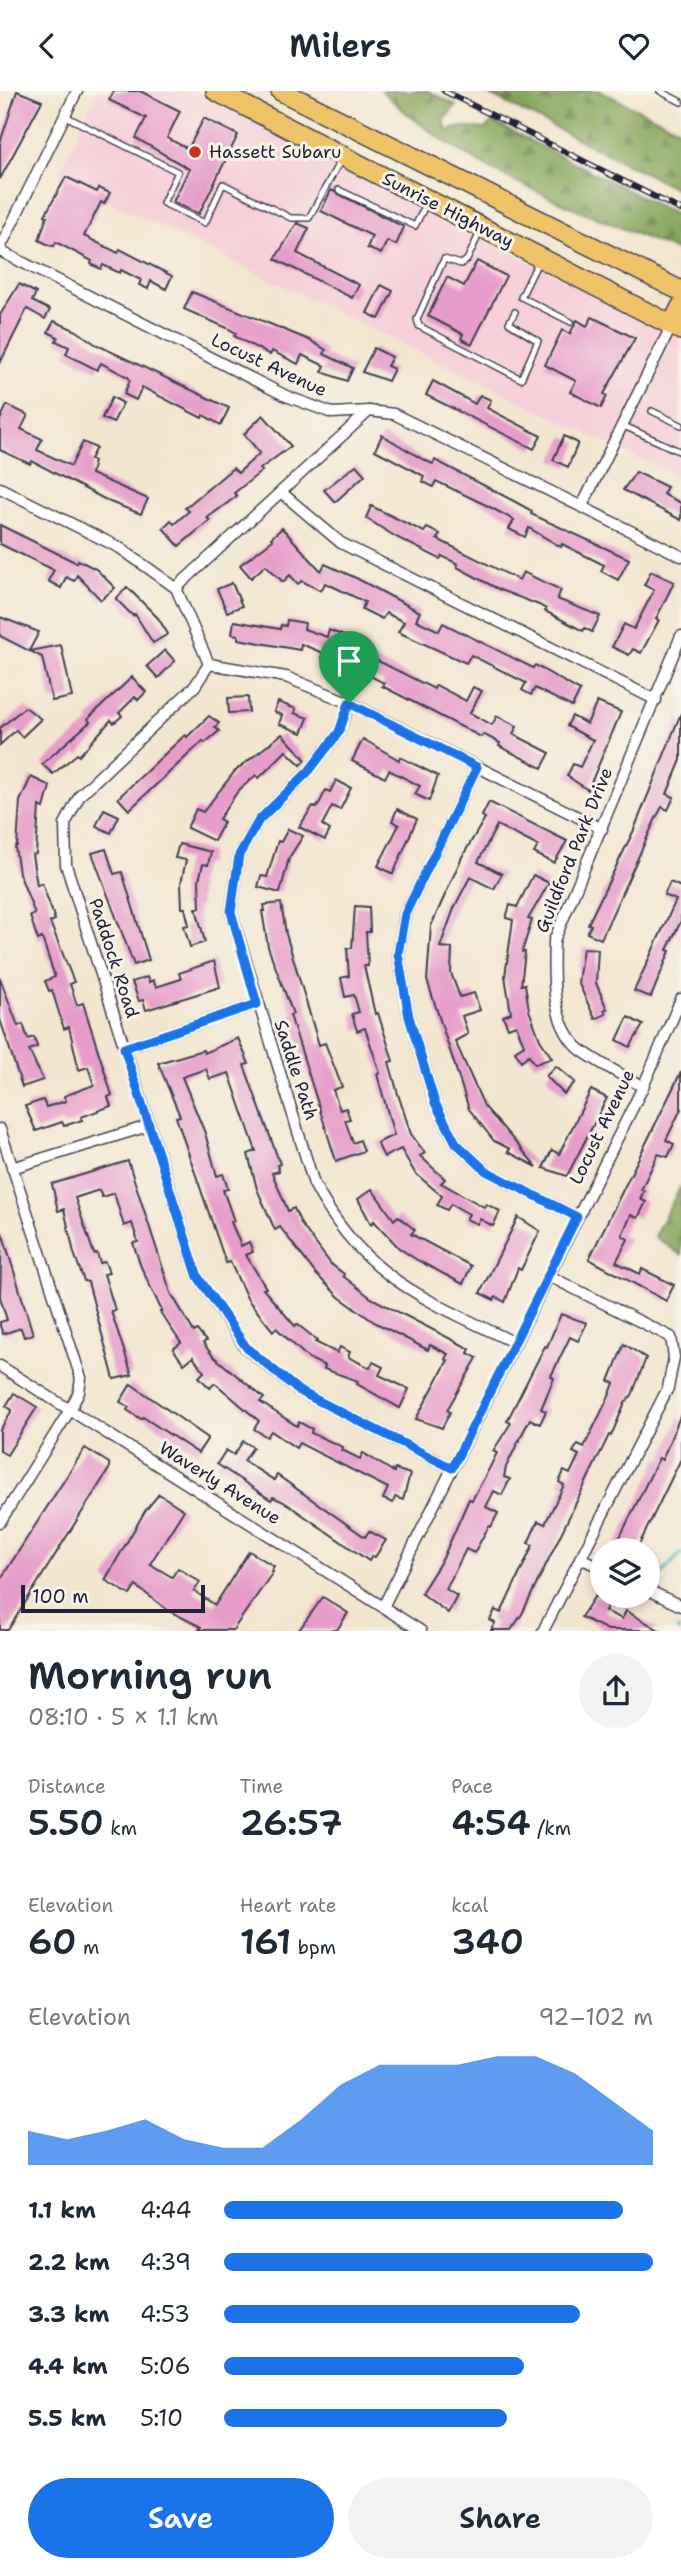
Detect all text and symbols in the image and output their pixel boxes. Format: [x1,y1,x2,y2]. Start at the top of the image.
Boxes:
text: Milers [289,24,392,67]
icon: back [28,27,66,65]
icon: heart [615,27,653,65]
place label: Hassett Subaru [209,140,342,164]
marker: Hassett Subaru [187,144,203,160]
street label: Sunrise Highway [378,167,518,253]
street label: Locust Avenue [207,328,331,402]
pin [319,631,379,703]
icon: arrive [330,642,368,680]
street label: Guildford Park Drive [530,764,618,936]
street label: Paddock Road [83,895,145,1021]
street label: Saddle Path [268,1017,324,1123]
street label: Locust Avenue [564,1066,640,1188]
street label: Waverly Avenue [155,1436,285,1530]
map controls [590,1538,660,1608]
button: layers [590,1538,660,1608]
scale bar [21,1581,205,1613]
text: 100 m [32,1584,89,1609]
text: Morning run [28,1650,272,1701]
button: share [579,1654,653,1728]
text: 08:10 · 5 × 1.1 km [28,1702,218,1732]
text: Distance [28,1774,106,1799]
text: Time [240,1774,283,1799]
text: Pace [451,1774,493,1799]
text: 5.50 [28,1799,104,1846]
text: 26:57 [240,1799,343,1846]
text: 4:54 [451,1799,531,1846]
text: km [104,1816,137,1841]
text: /km [531,1816,571,1841]
text: Elevation [28,1893,113,1918]
text: Heart rate [240,1893,336,1918]
text: kcal [451,1893,488,1918]
text: 60 [28,1918,77,1965]
text: 161 [240,1918,291,1965]
text: 340 [451,1918,524,1965]
text: m [77,1935,99,1960]
text: bpm [291,1935,336,1960]
text: Elevation [28,2002,131,2032]
text: 92–102 m [538,2002,653,2032]
text: 1.1 km [28,2195,96,2225]
text: 4:44 [140,2195,192,2225]
text: 2.2 km [28,2247,110,2277]
text: 4:39 [140,2247,191,2277]
text: 3.3 km [28,2299,109,2329]
text: 4:53 [140,2299,190,2329]
text: 4.4 km [28,2351,108,2381]
text: 5:06 [140,2351,191,2381]
text: 5.5 km [28,2403,106,2433]
text: 5:10 [140,2403,183,2433]
button: Save [28,2478,334,2558]
button: Share [348,2478,653,2558]

